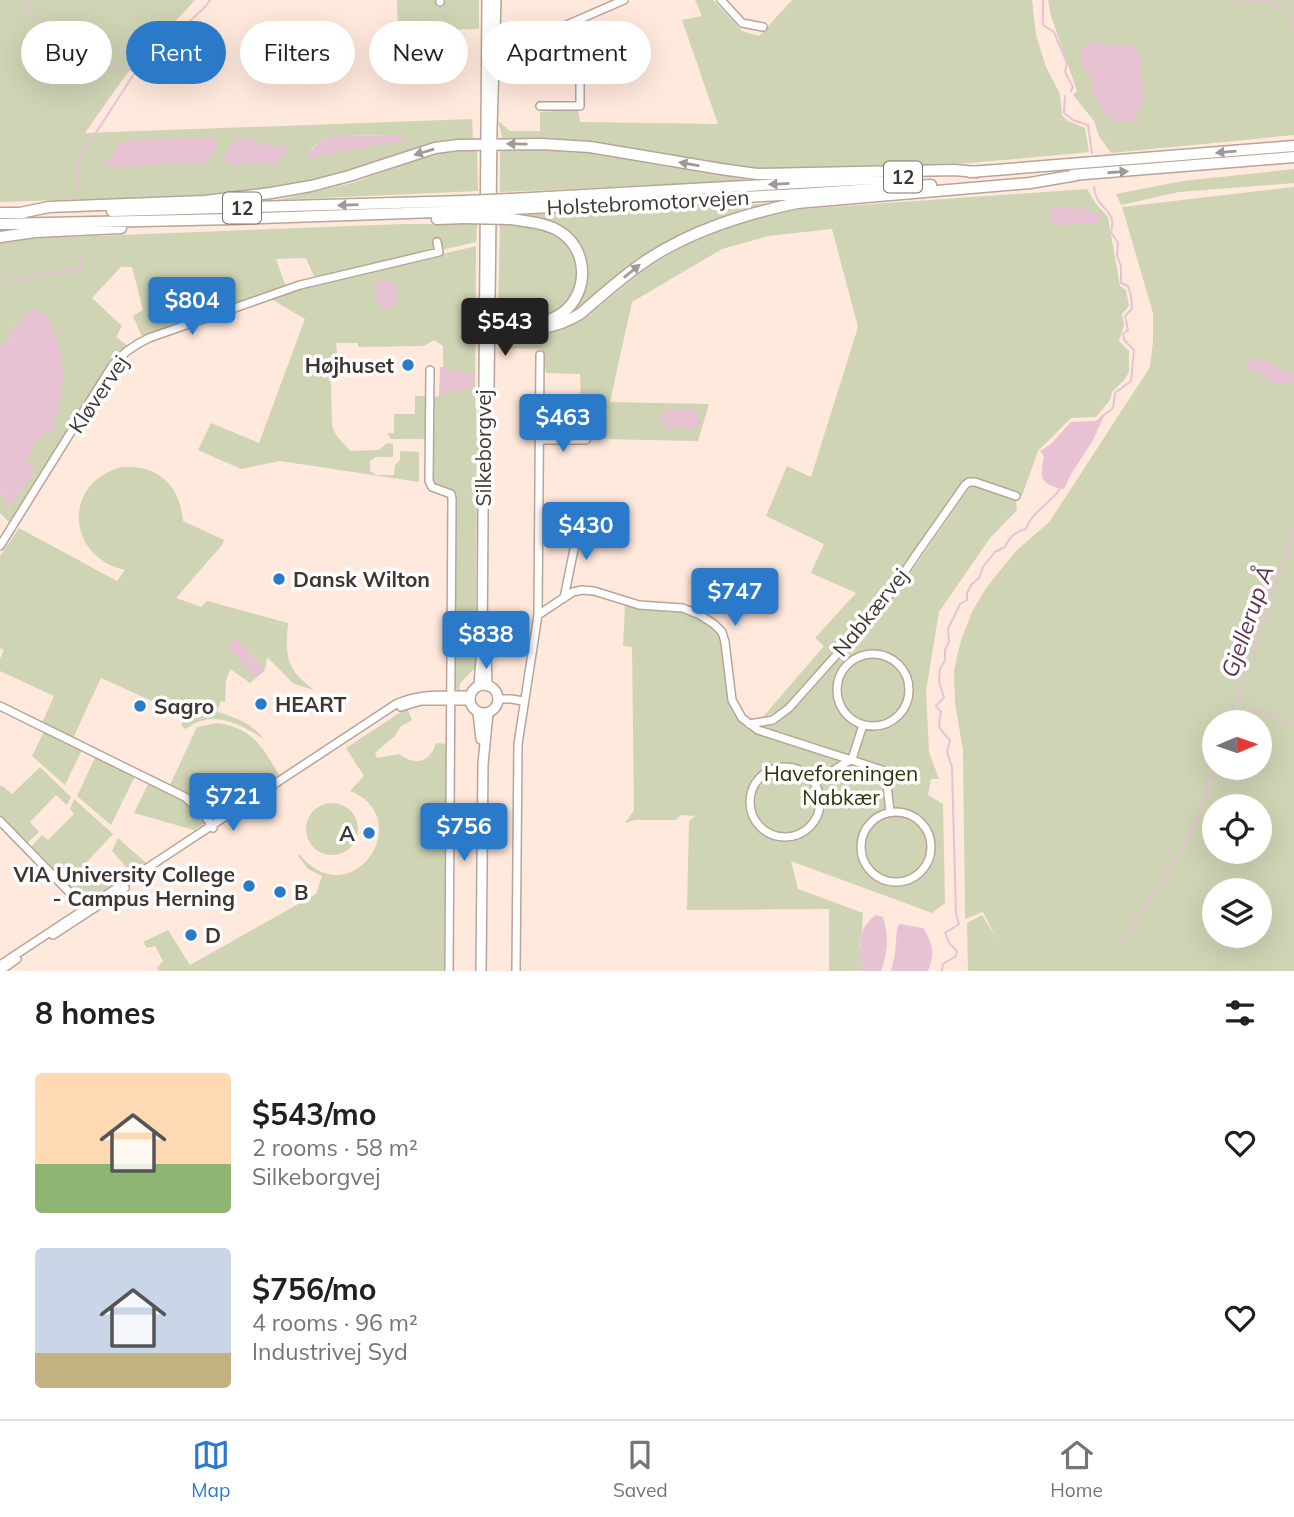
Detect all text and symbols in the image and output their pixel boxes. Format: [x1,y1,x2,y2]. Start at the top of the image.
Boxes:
chip: Buy [21,21,112,84]
chip: Rent [126,21,226,84]
chip: Filters [240,21,355,84]
chip: New [369,21,468,84]
chip: Apartment [482,21,651,84]
one-way arrow [506,138,528,149]
one-way arrow [414,147,435,157]
one-way arrow [1215,147,1237,158]
one-way arrow [678,158,700,169]
road number: 12 [884,162,922,192]
one-way arrow [1107,166,1129,177]
one-way arrow [768,179,790,190]
street label: Holstebromotorvejen [546,184,750,220]
road number: 12 [223,192,261,224]
one-way arrow [337,199,359,210]
one-way arrow [623,264,641,279]
pin: $804 [151,278,233,337]
text: $804 [164,285,220,314]
pin: $543 [464,298,546,358]
text: $543 [477,306,533,335]
street label: Kløvervej [63,350,133,438]
place label: Højhuset [305,352,394,378]
marker: Højhuset [400,357,416,373]
street label: Silkeborgvej [470,389,496,507]
pin: $463 [522,394,604,454]
text: $463 [535,402,591,431]
pin: $430 [545,503,627,562]
text: $430 [558,510,614,539]
water label: Gjellerup Å [1214,561,1280,681]
street label: Nabkærvej [827,563,913,661]
place label: Dansk Wilton [293,566,430,592]
pin: $747 [694,568,776,628]
marker: Dansk Wilton [271,571,287,587]
text: $747 [707,576,763,605]
pin: $838 [445,612,527,671]
text: $838 [458,619,514,648]
place label: HEART [275,691,347,717]
place label: Sagro [154,693,214,719]
marker: HEART [253,696,269,712]
marker: Sagro [132,698,148,714]
north arrow [1202,710,1272,780]
map controls [1202,710,1272,948]
park label: Haveforeningen Nabkær [764,760,918,810]
pin: $721 [192,774,274,833]
text: $721 [205,781,261,810]
button: locate [1202,794,1272,864]
pin: $756 [423,804,505,863]
text: $756 [436,811,492,840]
place label: A [339,820,355,846]
marker: A [361,825,377,841]
place label: VIA University College - Campus Herning [12,861,235,911]
marker: VIA University College - Campus Herning [241,878,257,894]
button: layers [1202,878,1272,948]
place label: B [294,879,309,905]
marker: B [272,884,288,900]
place label: D [205,922,221,948]
marker: D [183,927,199,943]
text: 8 homes [35,994,156,1032]
icon: filters [1221,994,1259,1032]
text: $543/mo [252,1095,376,1133]
icon: home [91,1101,175,1185]
icon: heart [1221,1124,1259,1162]
text: 2 rooms · 58 m² [252,1133,418,1162]
text: Silkeborgvej [252,1162,380,1191]
text: $756/mo [252,1270,376,1308]
icon: home [91,1276,175,1360]
icon: heart [1221,1299,1259,1337]
text: 4 rooms · 96 m² [252,1308,418,1337]
text: Industrivej Syd [252,1337,408,1366]
tab: Map [191,1436,230,1502]
tab: Saved [613,1436,668,1502]
tab: Home [1050,1436,1103,1502]

